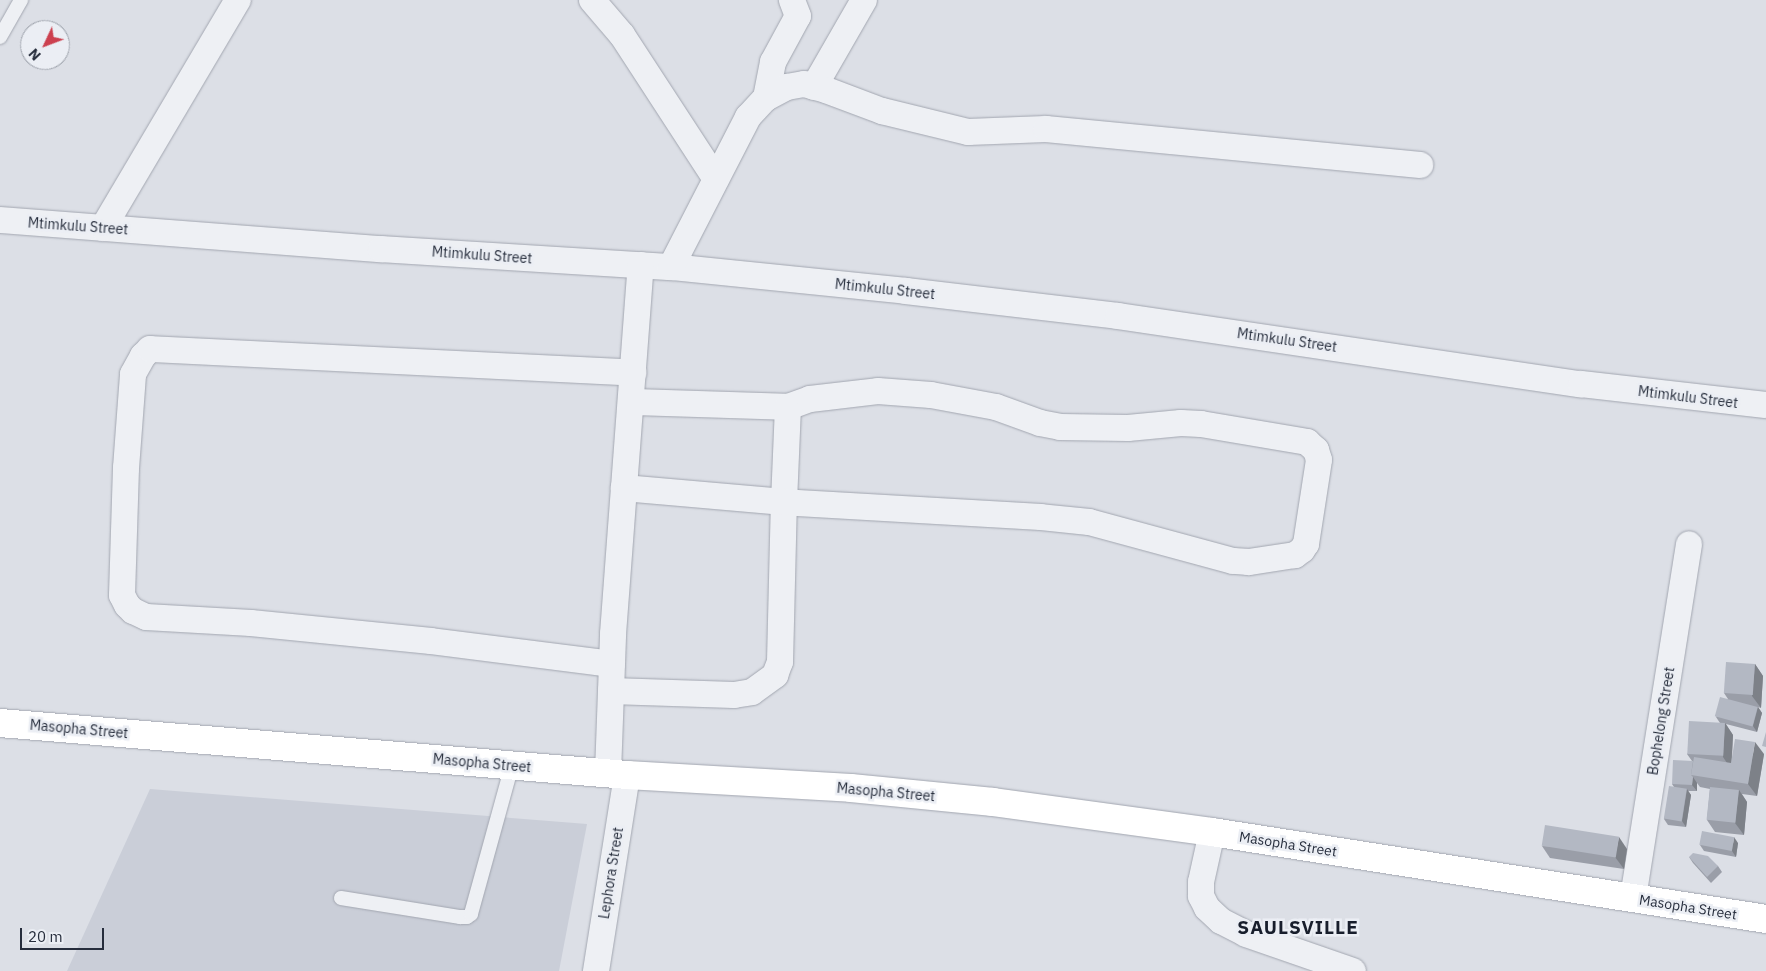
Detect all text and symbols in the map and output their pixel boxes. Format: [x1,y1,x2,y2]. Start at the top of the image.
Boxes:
north arrow [20,20,70,70]
text: N [25,45,45,64]
street label: Mtimkulu Street [27,214,129,238]
street label: Mtimkulu Street [431,243,533,267]
street label: Mtimkulu Street [834,275,936,303]
street label: Mtimkulu Street [1236,325,1338,355]
street label: Mtimkulu Street [1637,383,1739,411]
street label: Bophelong Street [1644,666,1678,776]
street label: Masopha Street [29,716,129,742]
street label: Masopha Street [432,750,532,776]
street label: Masopha Street [836,779,936,805]
street label: Lephora Street [595,826,627,920]
street label: Masopha Street [1238,828,1338,860]
street label: Masopha Street [1638,891,1738,923]
district label: SAULSVILLE [1236,917,1360,939]
scale bar [22,918,106,950]
text: 20 m [28,927,63,946]

